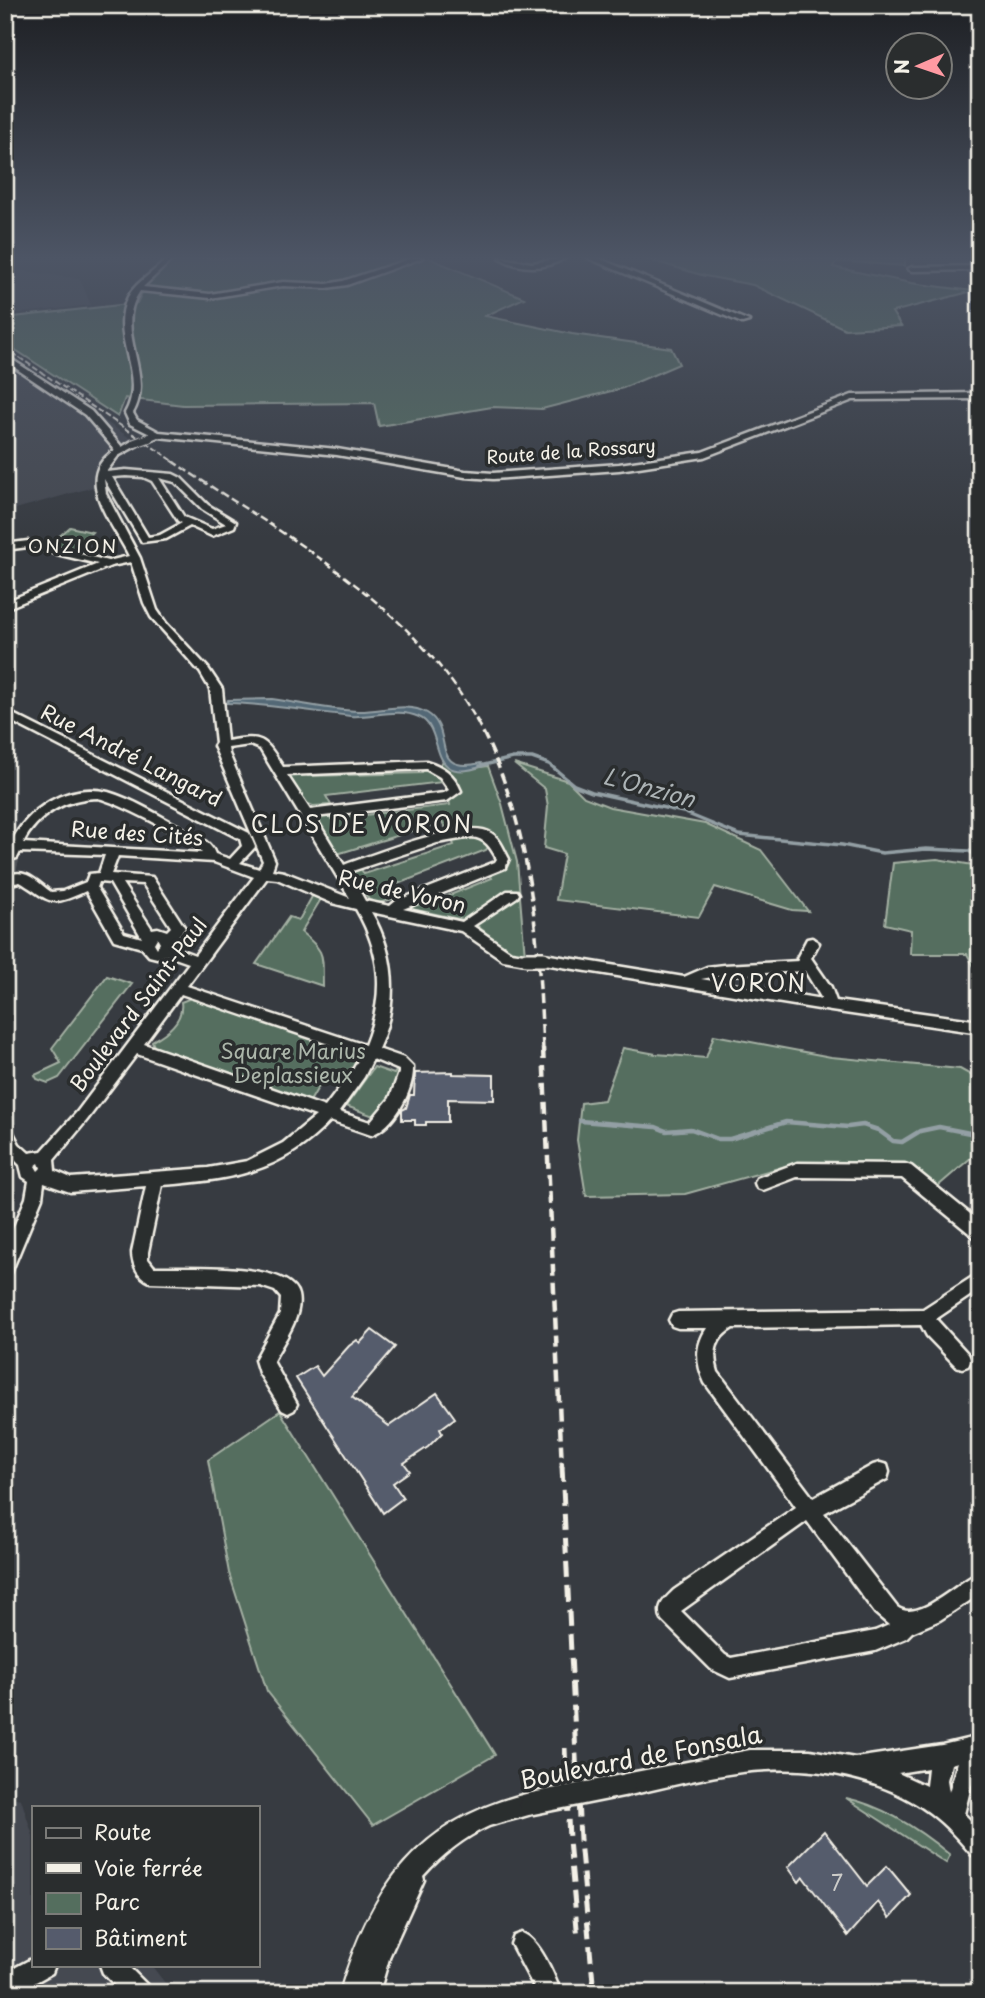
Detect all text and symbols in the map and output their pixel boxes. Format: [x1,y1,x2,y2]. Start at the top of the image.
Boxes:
north arrow [884,32,954,102]
text: N [887,59,915,75]
street label: Route de la Rossary [485,431,657,470]
district label: ONZION [28,531,118,559]
street label: Rue André Langard [36,695,228,814]
water label: L'Onzion [600,758,700,816]
district label: CLOS DE VORON [251,806,473,841]
street label: Rue des Cités [70,811,204,853]
street label: Rue de Voron [336,860,469,920]
street label: Boulevard Saint-Paul [61,910,214,1098]
district label: VORON [711,965,807,1000]
park label: Square Marius Deplassieux [220,1034,366,1090]
street label: Boulevard de Fonsala [517,1715,765,1797]
legend [32,1806,259,1966]
text: Route [94,1815,152,1847]
text: Voie ferrée [94,1851,203,1883]
house number: 7 [831,1866,843,1898]
text: Parc [94,1885,140,1917]
text: Bâtiment [94,1921,187,1953]

